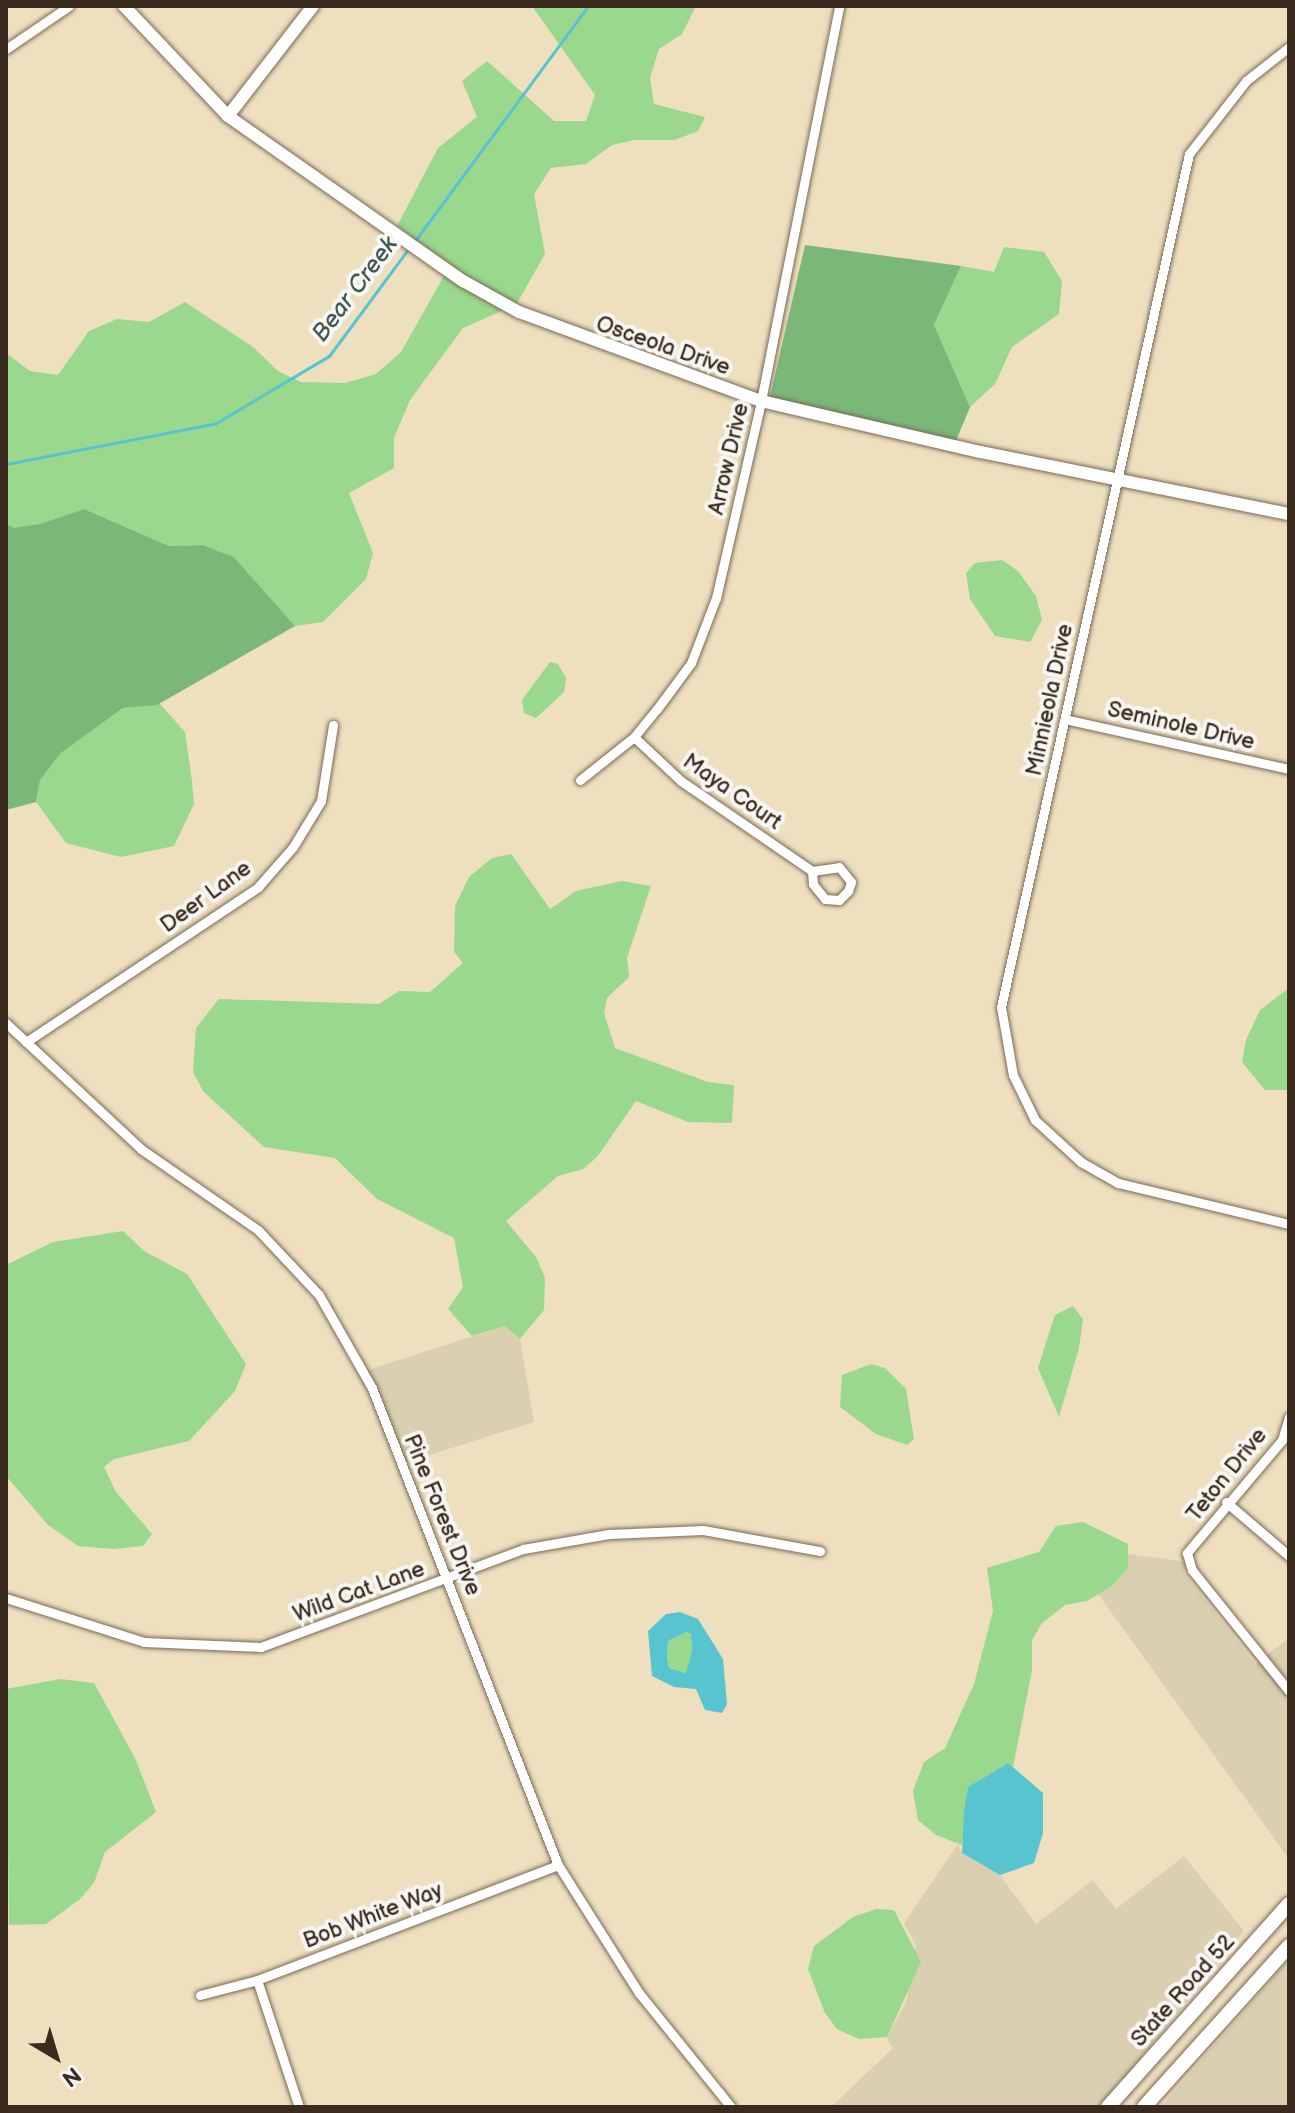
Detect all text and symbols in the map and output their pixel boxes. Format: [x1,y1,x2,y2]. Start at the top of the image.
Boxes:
water label: Bear Creek [306,231,404,347]
street label: Osceola Drive [593,311,733,381]
street label: Arrow Drive [703,401,755,517]
street label: Minnieola Drive [1021,622,1079,778]
street label: Seminole Drive [1105,696,1257,756]
street label: Maya Court [678,748,786,836]
street label: Deer Lane [156,855,256,939]
street label: Teton Drive [1181,1423,1273,1527]
street label: Pine Forest Drive [398,1431,486,1599]
street label: Wild Cat Lane [290,1556,428,1628]
street label: Bob White Way [299,1877,447,1955]
street label: State Road 52 [1126,1930,1240,2052]
north arrow [16,2017,96,2097]
text: N [56,2061,86,2092]

